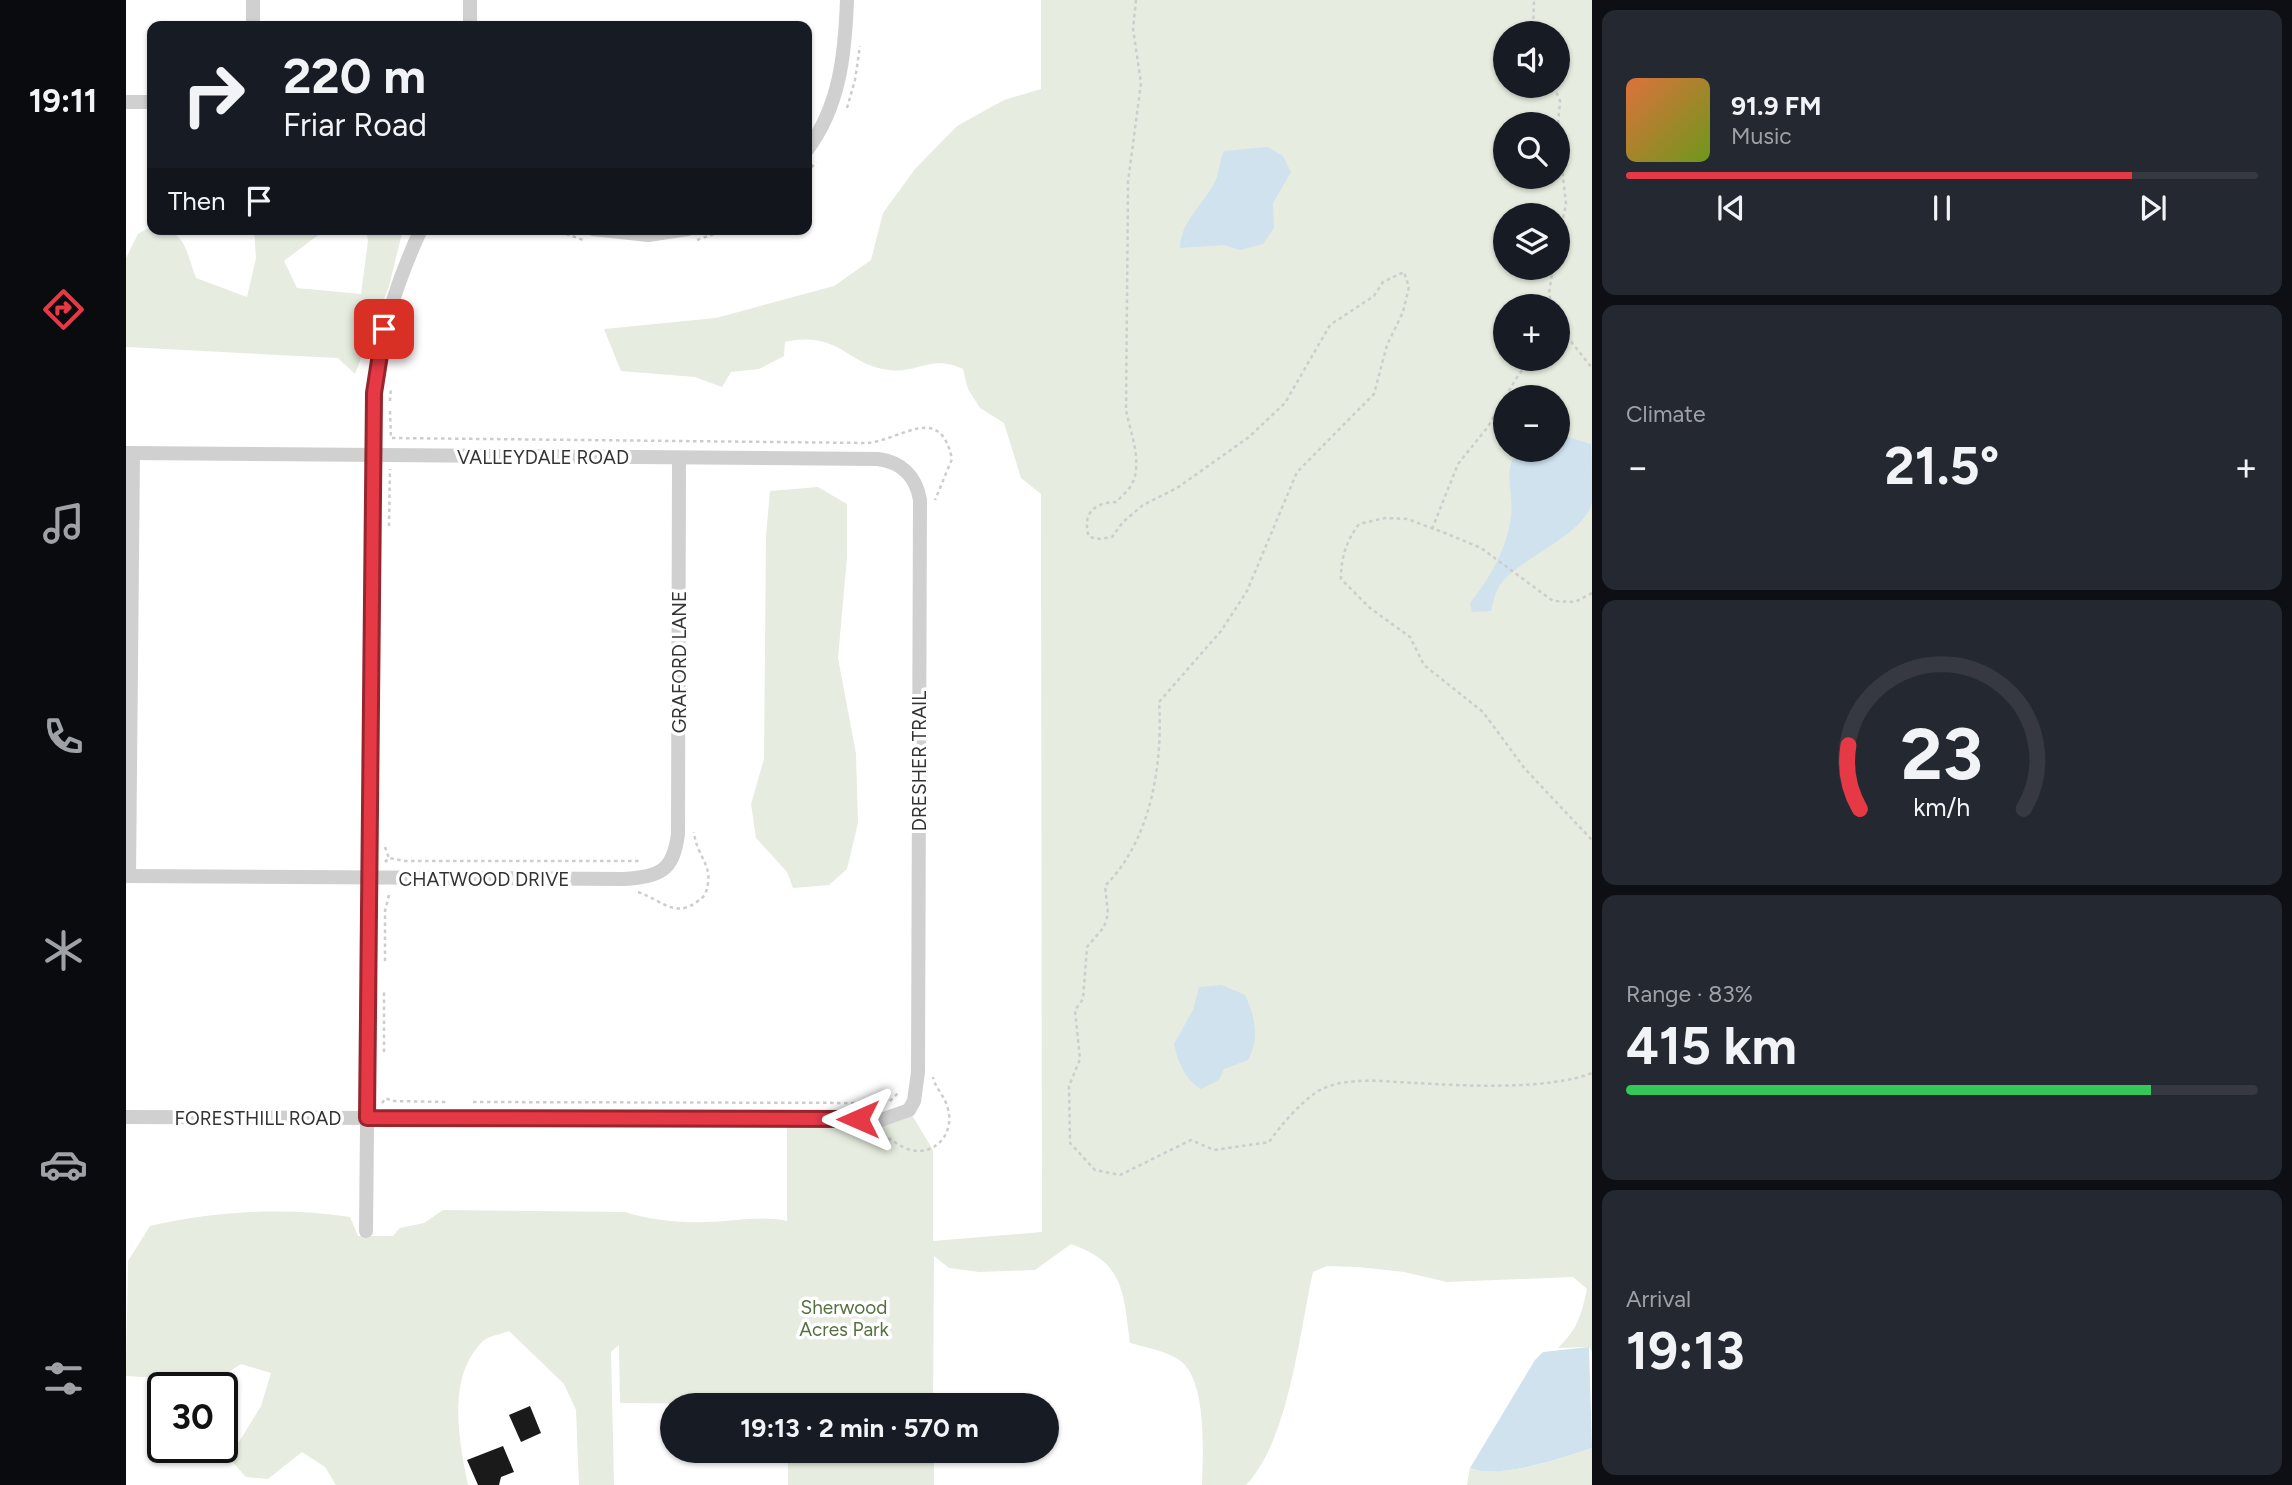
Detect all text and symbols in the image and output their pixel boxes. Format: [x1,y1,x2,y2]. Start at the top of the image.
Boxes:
map controls [1493,21,1570,462]
button: sound [1493,21,1570,98]
text: 220 m [283,46,426,105]
icon: right [168,49,259,140]
text: 19:11 [29,82,97,120]
text: 91.9 FM [1731,90,1821,122]
text: Friar Road [283,106,427,144]
button: search [1493,112,1570,189]
text: Music [1731,122,1792,150]
icon: arrive [240,182,278,220]
text: Then [168,185,226,217]
icon: previous [1712,189,1750,227]
icon: pause [1923,189,1961,227]
icon: next [2134,189,2172,227]
button: layers [1493,203,1570,280]
icon: directions [39,285,88,334]
button: + [1493,294,1570,371]
pin [354,299,414,359]
icon: arrive [365,310,403,348]
button: − [1493,385,1570,462]
text: Climate [1626,400,1705,428]
text: 21.5° [1885,435,1999,497]
text: − [1626,444,1650,490]
text: + [2234,444,2258,490]
street label: VALLEYDALE ROAD [457,446,629,469]
icon: music [39,499,88,548]
street label: GRAFORD LANE [668,591,691,733]
street label: DRESHER TRAIL [908,691,931,831]
text: 23 [1901,710,1983,797]
icon: phone [39,712,88,761]
text: km/h [1913,791,1971,821]
street label: CHATWOOD DRIVE [398,868,570,891]
icon: climate [39,926,88,975]
text: Range · 83% [1626,980,1753,1008]
text: 415 km [1626,1015,1797,1077]
position arrow [821,1082,895,1156]
street label: FORESTHILL ROAD [175,1107,341,1130]
icon: car [39,1140,88,1189]
text: Arrival [1626,1285,1691,1313]
park label: Sherwood Acres Park [799,1296,890,1341]
text: 19:13 [1626,1320,1745,1382]
icon: filters [39,1354,88,1403]
speed limit sign: 30 [147,1372,238,1463]
text: 19:13 · 2 min · 570 m [740,1412,979,1444]

